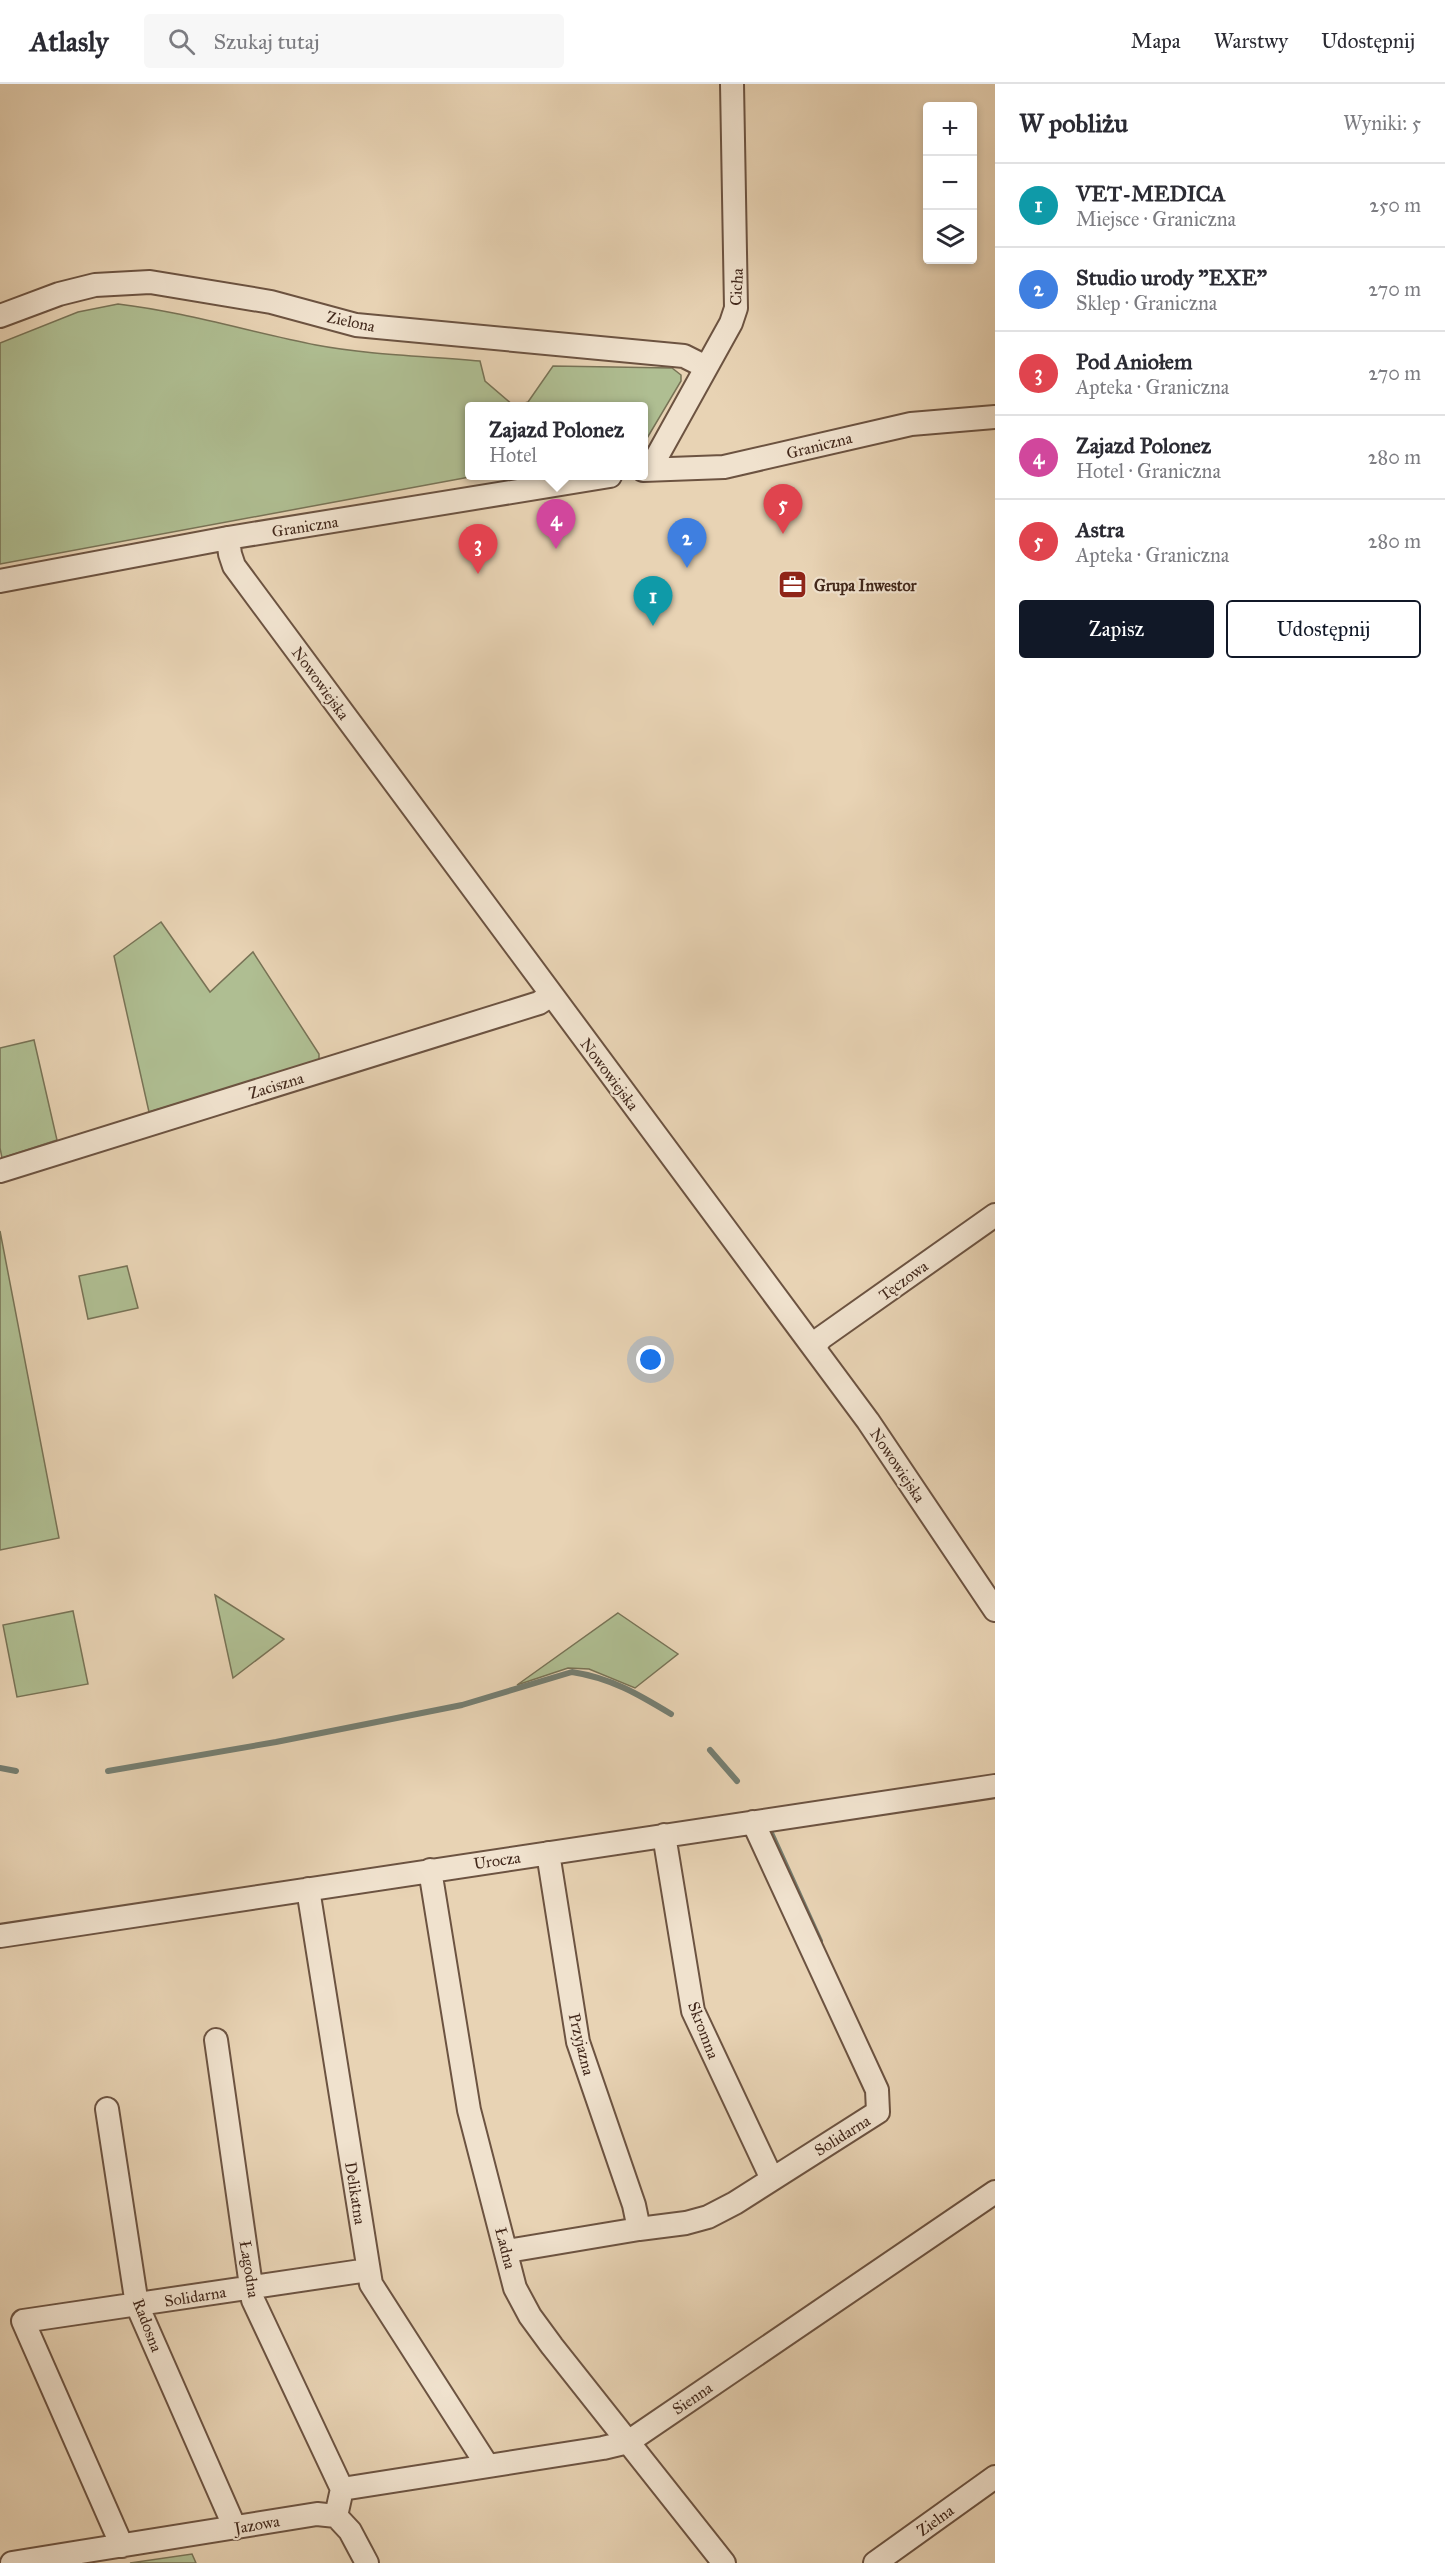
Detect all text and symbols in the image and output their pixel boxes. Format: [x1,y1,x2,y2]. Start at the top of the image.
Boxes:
search box [144,14,564,68]
text: Atlasly [30,24,108,59]
icon: search [165,25,198,58]
text: Szukaj tutaj [213,28,320,55]
text: Mapa [1131,28,1181,54]
text: Warstwy [1214,28,1288,54]
text: Udostępnij [1321,28,1415,54]
map controls [923,102,977,264]
button: + [923,102,977,156]
text: W pobliżu [1019,107,1128,139]
text: Wyniki: 5 [1343,111,1421,135]
button: − [923,156,977,210]
text: VET-MEDICA [1076,180,1226,207]
text: 1 [1035,193,1042,217]
text: 250 m [1369,193,1421,217]
text: Miejsce · Graniczna [1076,207,1236,231]
button: layers [923,210,977,264]
text: Studio urody "EXE" [1076,264,1267,291]
street label: Cicha [726,267,747,306]
text: 2 [1034,277,1043,301]
text: 270 m [1368,277,1421,301]
text: Sklep · Graniczna [1076,291,1217,315]
street label: Zielona [325,307,377,336]
text: Pod Aniołem [1076,348,1192,375]
text: 3 [1035,361,1043,385]
text: 270 m [1368,361,1421,385]
text: Apteka · Graniczna [1076,375,1229,399]
popup [465,402,648,480]
text: Zajazd Polonez [489,416,624,443]
street label: Graniczna [784,428,854,463]
text: Zajazd Polonez [1076,432,1211,459]
text: Hotel [489,443,537,467]
text: 4 [1033,445,1044,469]
text: 280 m [1368,445,1421,469]
text: Hotel · Graniczna [1076,459,1221,483]
pin: 5 [764,484,802,534]
pin: 4 [536,500,576,549]
street label: Graniczna [270,512,340,541]
text: Astra [1076,516,1124,543]
pin: 2 [668,518,706,568]
pin: 3 [458,524,498,574]
text: 5 [1034,529,1043,553]
text: 280 m [1368,529,1421,553]
text: Apteka · Graniczna [1076,543,1229,567]
office icon: Grupa Inwestor [777,569,809,601]
pin: 1 [634,576,672,626]
place label: Grupa Inwestor [814,576,918,596]
button: Zapisz [1019,600,1214,658]
button: Udostępnij [1226,600,1421,658]
street label: Nowowiejska [288,643,353,724]
street label: Nowowiejska [576,1035,643,1114]
street label: Zaciszna [246,1068,306,1103]
street label: Tęczowa [875,1256,932,1304]
your location [636,1345,665,1374]
street label: Nowowiejska [866,1425,929,1506]
street label: Urocza [472,1848,522,1873]
street label: Skromna [684,1999,723,2062]
street label: Przyjazna [565,2011,598,2077]
street label: Solidarna [811,2111,874,2160]
street label: Delikatna [341,2160,370,2226]
street label: Ładna [491,2225,520,2271]
street label: Łagodna [235,2239,263,2299]
street label: Solidarna [163,2282,228,2311]
street label: Radosna [129,2296,166,2355]
street label: Sienna [669,2378,716,2419]
street label: Zielna [913,2501,958,2540]
street label: Jazowa [231,2511,282,2539]

